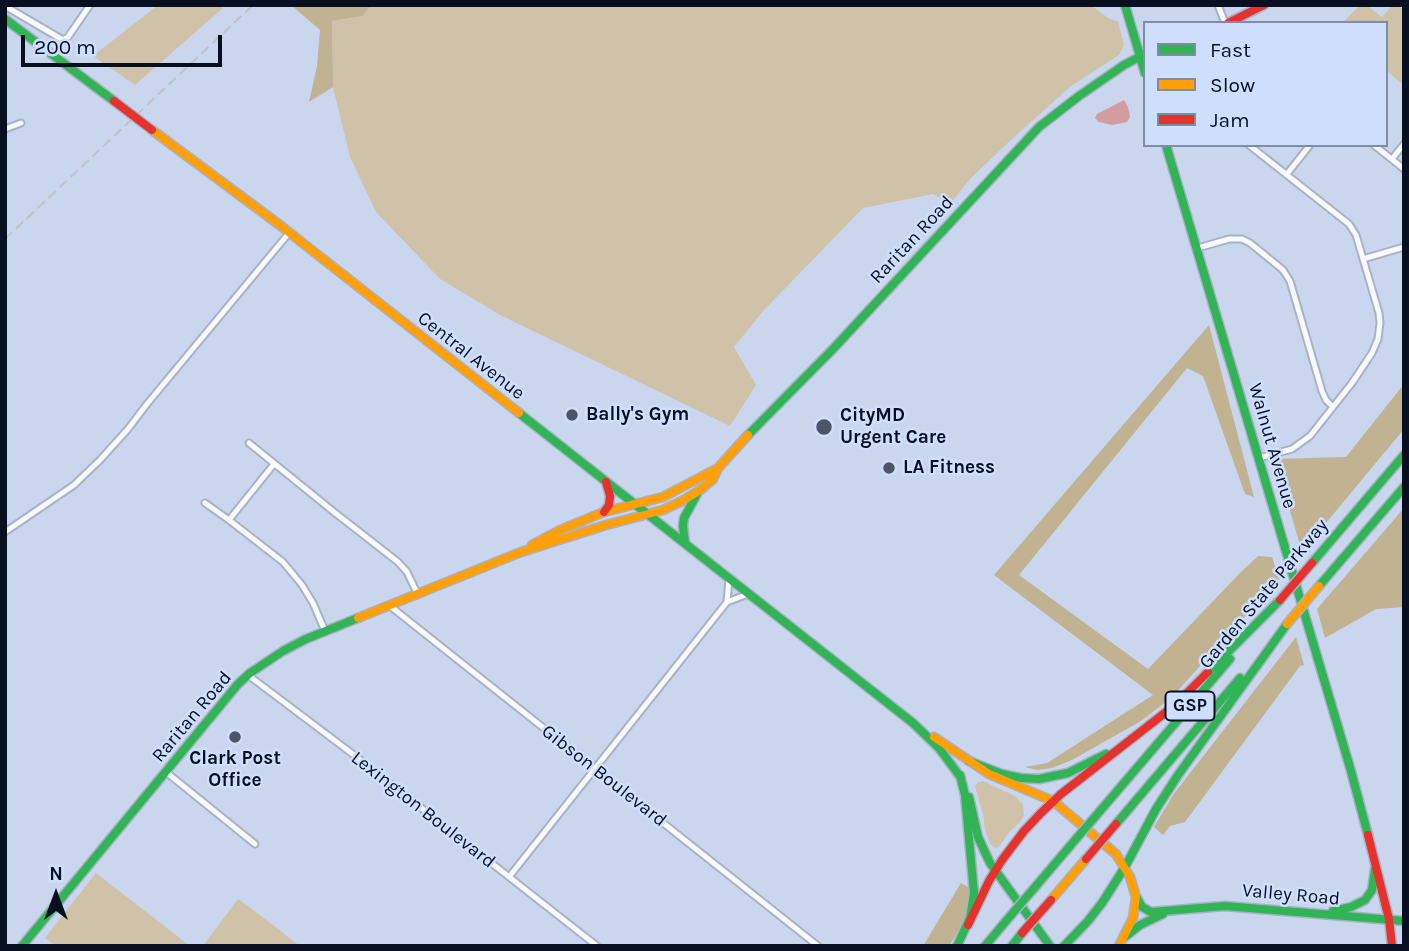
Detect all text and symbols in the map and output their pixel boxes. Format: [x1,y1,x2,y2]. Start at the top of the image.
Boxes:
scale bar [24,21,226,65]
legend [1143,21,1388,147]
text: 200 m [34,35,96,59]
text: Fast [1210,38,1251,62]
text: Slow [1210,73,1255,97]
text: Jam [1210,108,1250,132]
street label: Raritan Road [865,191,959,289]
street label: Central Avenue [413,307,529,405]
street label: Walnut Avenue [1243,381,1301,511]
place label: Bally's Gym [586,404,689,426]
place label: CityMD Urgent Care [840,405,946,449]
marker: Bally's Gym [564,407,580,423]
marker: CityMD Urgent Care [814,417,834,437]
place label: LA Fitness [903,457,995,479]
marker: LA Fitness [881,460,897,476]
street label: Garden State Parkway [1195,514,1333,674]
street label: Raritan Road [147,667,237,767]
road number: GSP [1166,692,1214,720]
street label: Gibson Boulevard [537,720,671,832]
marker: Clark Post Office [227,729,243,745]
street label: Lexington Boulevard [346,747,500,873]
place label: Clark Post Office [189,748,281,792]
north arrow [21,860,91,930]
text: N [49,863,63,885]
street label: Valley Road [1241,879,1341,911]

